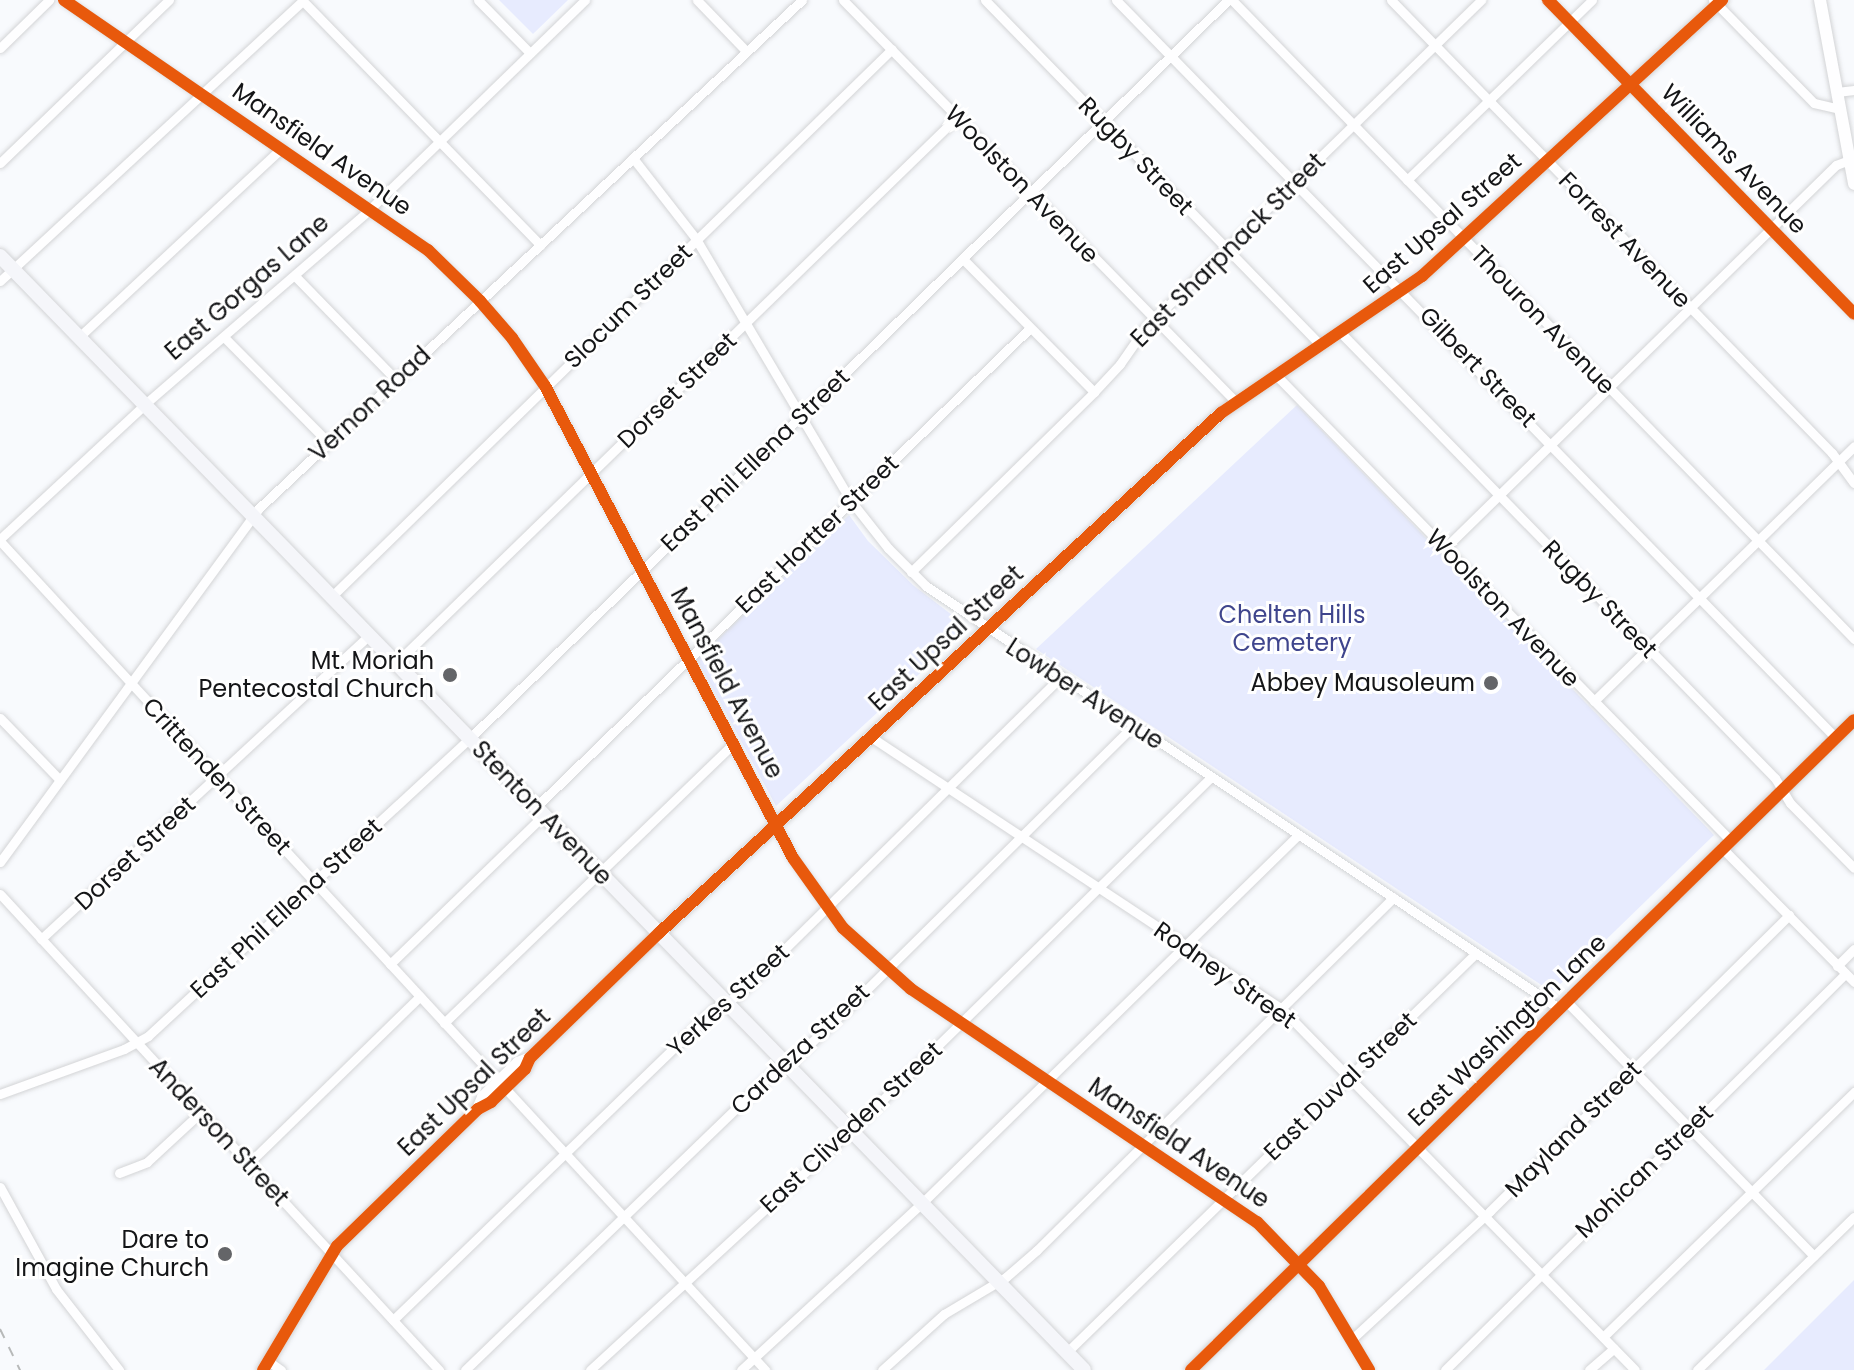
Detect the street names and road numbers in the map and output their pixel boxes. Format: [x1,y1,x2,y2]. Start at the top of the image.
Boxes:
street label: Mansfield Avenue [227,76,417,222]
street label: Williams Avenue [1655,78,1813,240]
street label: Rugby Street [1073,91,1199,221]
street label: Woolston Avenue [939,99,1105,269]
street label: East Sharpnack Street [1125,147,1331,353]
street label: East Upsal Street [1357,147,1527,299]
street label: Forrest Avenue [1553,166,1697,314]
street label: East Gorgas Lane [159,208,335,366]
street label: Slocum Street [558,238,698,374]
street label: Thouron Avenue [1465,240,1621,400]
street label: Gilbert Street [1413,301,1543,433]
street label: Dorset Street [612,326,742,454]
street label: Vernon Road [304,341,436,467]
street label: East Phil Ellena Street [655,362,855,558]
street label: East Hortter Street [730,449,904,619]
street label: Woolston Avenue [1420,523,1586,693]
street label: Rugby Street [1537,534,1663,664]
street label: East Upsal Street [863,559,1029,717]
street label: Mansfield Avenue [664,583,790,783]
street label: Lowber Avenue [1001,632,1169,756]
street label: Crittenden Street [137,691,297,861]
street label: Stenton Avenue [466,735,618,891]
street label: Dorset Street [69,790,201,916]
street label: East Phil Ellena Street [184,812,388,1004]
street label: Rodney Street [1149,915,1301,1035]
street label: East Washington Lane [1402,928,1612,1132]
street label: Yerkes Street [661,938,795,1062]
street label: Cardeza Street [725,978,875,1120]
street label: East Upsal Street [392,1002,556,1162]
street label: East Duval Street [1258,1006,1422,1166]
street label: East Cliveden Street [754,1035,948,1219]
street label: Anderson Street [143,1052,295,1212]
street label: Mayland Street [1499,1055,1647,1203]
street label: Mansfield Avenue [1083,1072,1275,1214]
street label: Mohican Street [1569,1098,1719,1244]

